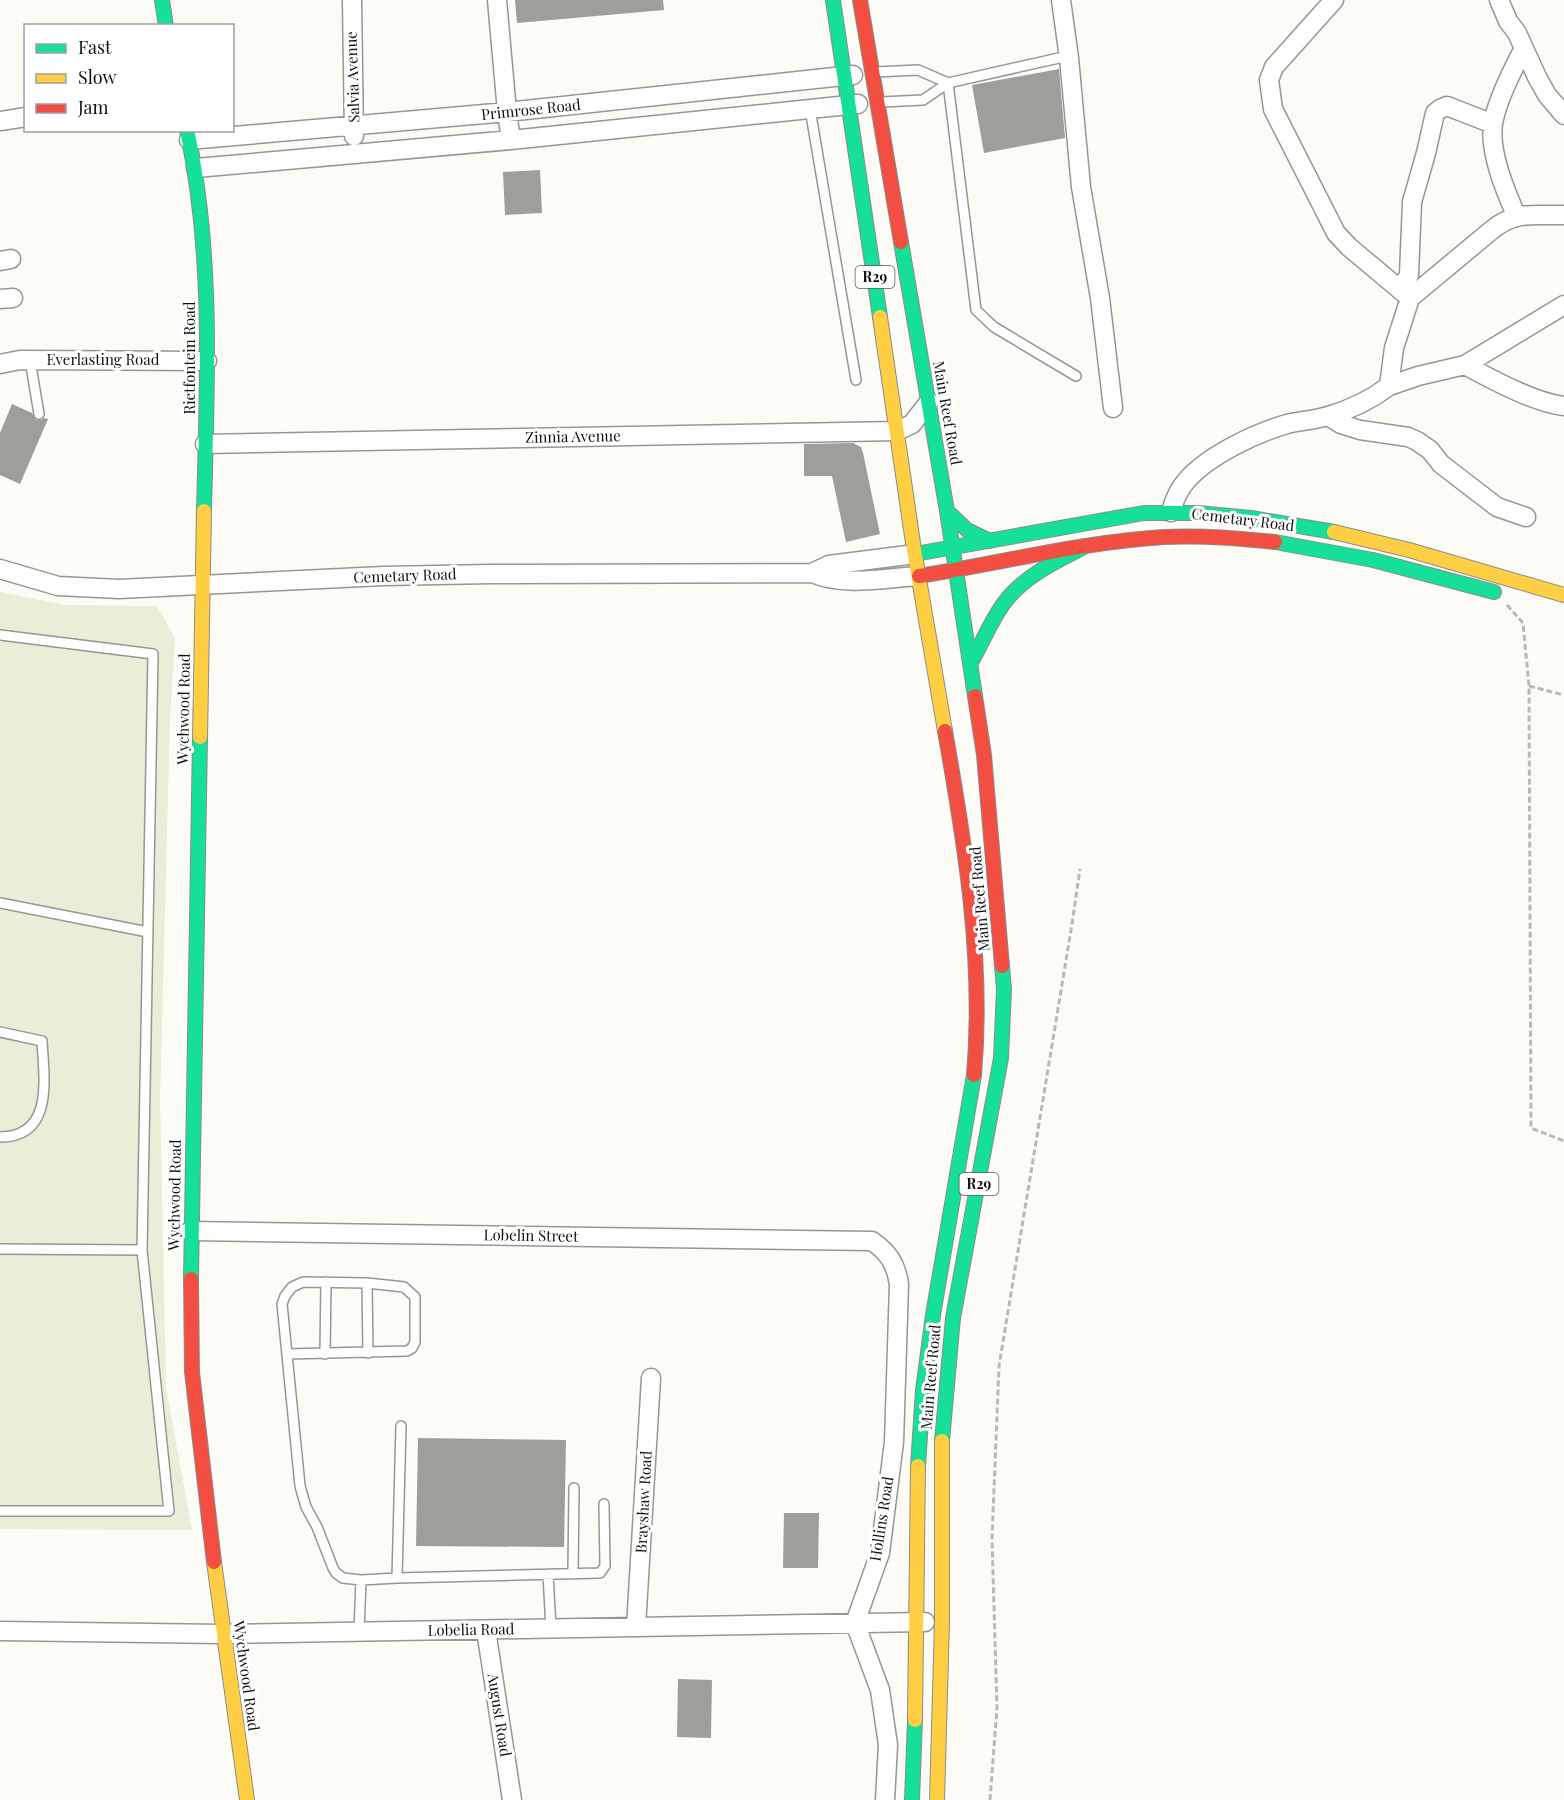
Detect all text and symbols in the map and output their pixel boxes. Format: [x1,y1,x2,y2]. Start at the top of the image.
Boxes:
legend [24,24,234,132]
street label: Salvia Avenue [340,31,364,123]
text: Fast [78,35,112,59]
text: Slow [78,65,116,89]
street label: Primrose Road [480,94,582,124]
text: Jam [77,95,108,119]
road number: R29 [856,266,894,288]
street label: Rietfontein Road [179,301,199,415]
street label: Everlasting Road [46,349,160,369]
street label: Main Reef Road [929,359,967,467]
street label: Zinnia Avenue [525,425,621,447]
street label: Cemetary Road [1191,503,1296,535]
street label: Cemetary Road [353,563,457,587]
street label: Wychwood Road [172,653,194,766]
street label: Main Reef Road [964,845,994,952]
street label: Wychwood Road [163,1139,185,1252]
road number: R29 [960,1173,998,1195]
street label: Lobelin Street [483,1224,579,1246]
street label: Main Reef Road [915,1323,945,1430]
street label: Brayshaw Road [630,1450,656,1554]
street label: Hollins Road [864,1475,898,1563]
street label: Wychwood Road [229,1618,265,1733]
street label: Lobelia Road [427,1618,515,1640]
street label: August Road [483,1671,516,1758]

